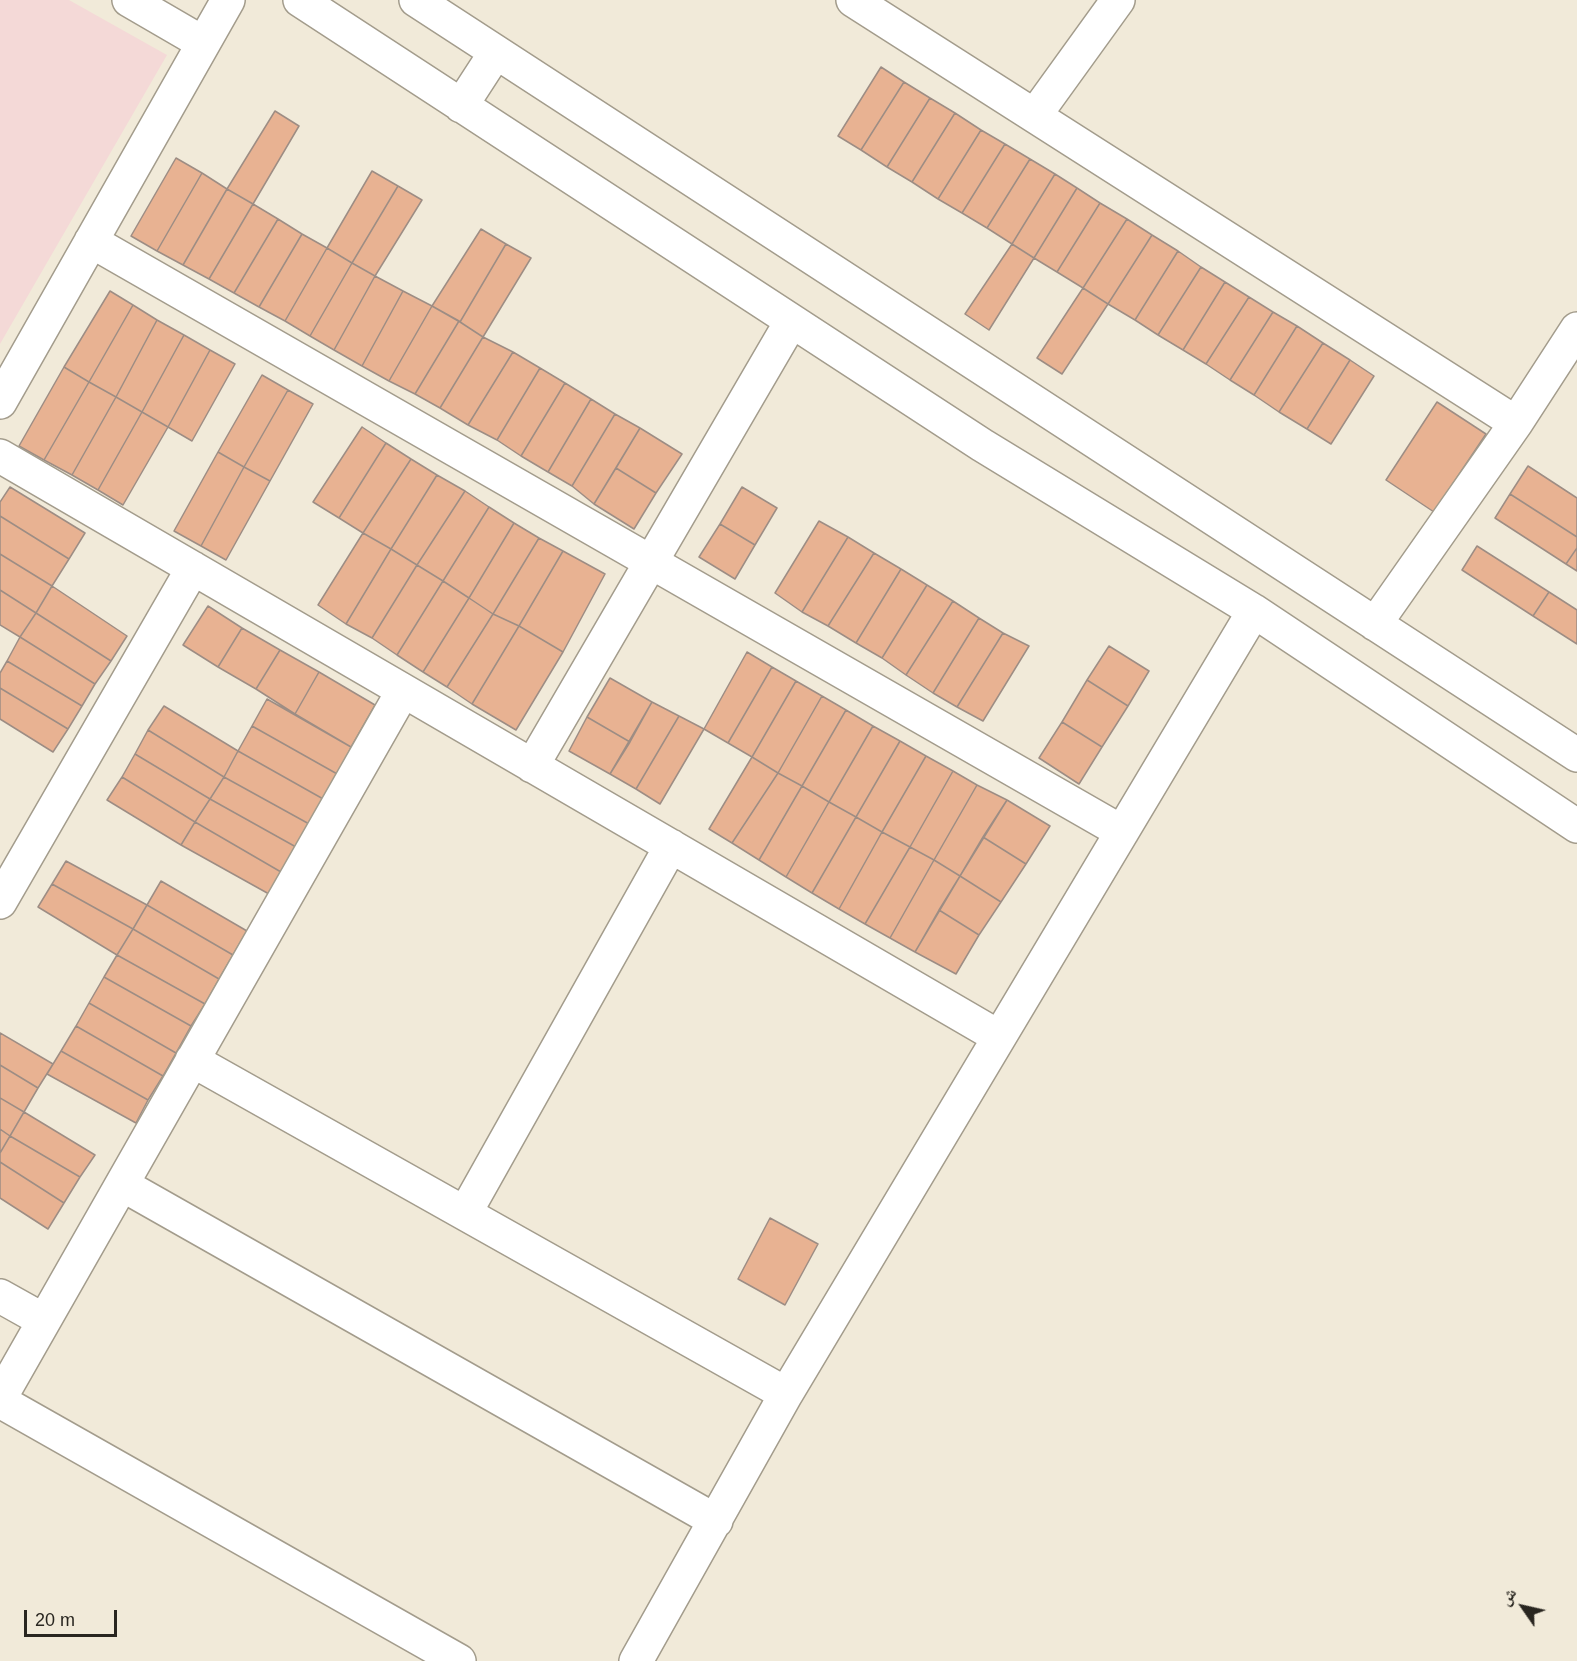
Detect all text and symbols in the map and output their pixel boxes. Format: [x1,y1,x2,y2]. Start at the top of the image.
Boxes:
north arrow [1493,1577,1553,1637]
text: ش [1496,1585,1519,1608]
scale bar [27,1598,120,1636]
text: 20 m [35,1610,75,1630]

